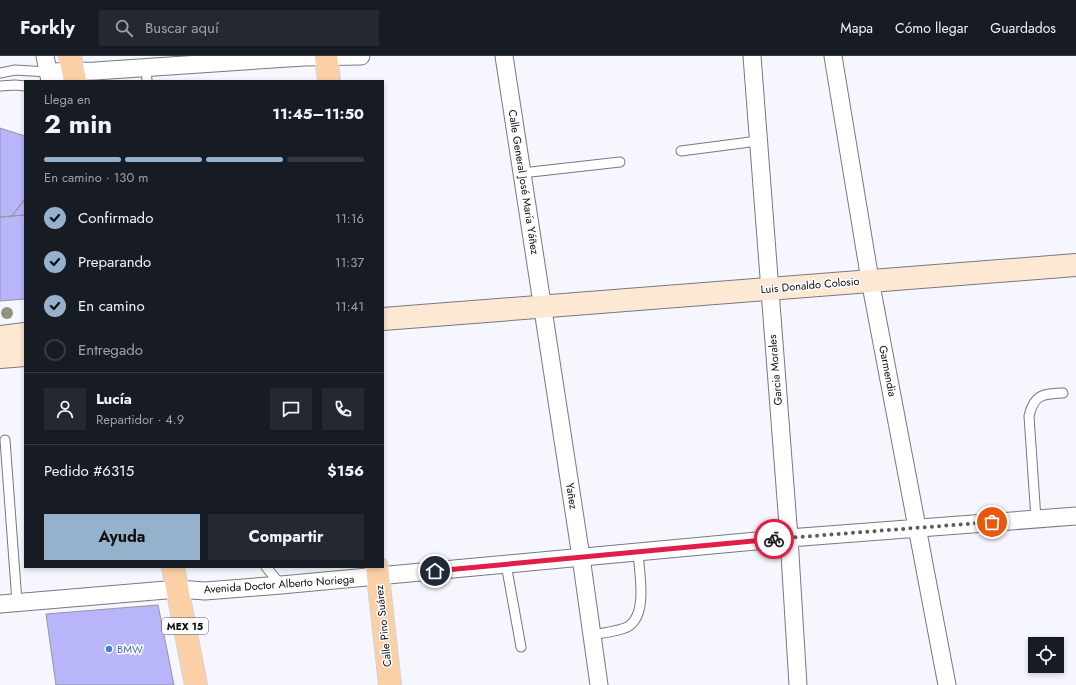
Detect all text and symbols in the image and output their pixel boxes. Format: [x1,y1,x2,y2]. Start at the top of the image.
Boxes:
search box [99,10,379,46]
text: Forkly [20,14,75,41]
icon: search [113,17,135,39]
text: Buscar aquí [145,17,219,39]
text: Mapa [840,18,873,38]
text: Cómo llegar [895,18,968,38]
text: Guardados [990,18,1056,38]
text: Llega en [44,90,91,109]
text: 11:45–11:50 [272,103,364,125]
text: 2 min [44,105,112,143]
street label: Calle General José María Yáñez [505,108,543,256]
text: En camino · 130 m [44,168,148,187]
icon: check [44,207,66,229]
text: Confirmado [78,207,153,229]
text: 11:16 [335,209,364,228]
icon: check [44,251,66,273]
text: Preparando [78,251,151,273]
text: 11:37 [335,253,364,272]
street label: Luis Donaldo Colosio [760,273,860,297]
icon: check [44,295,66,317]
text: En camino [78,295,145,317]
text: 11:41 [335,297,364,316]
street label: Garcia Morales [764,334,786,406]
text: Entregado [78,339,143,361]
street label: Garmendia [875,344,901,398]
button: person [44,388,86,430]
text: Lucía [96,388,132,410]
button: chat [270,388,312,430]
button: phone [322,388,364,430]
text: Repartidor · 4.9 [96,410,184,429]
text: Pedido #6315 [44,460,134,482]
text: $156 [327,460,364,482]
street label: Yañez [562,482,582,510]
pin [975,505,1009,539]
icon: bag [981,511,1003,533]
button: Ayuda [44,514,200,560]
button: Compartir [208,514,364,560]
courier [754,519,794,559]
icon: bike [763,528,785,550]
pin [418,554,452,588]
icon: home [424,560,446,582]
street label: Avenida Doctor Alberto Noriega [203,571,355,597]
street label: Calle Pino Suárez [371,584,395,668]
road number: MEX 15 [162,618,208,634]
map controls [1028,637,1064,673]
button: locate [1028,637,1064,673]
place label: BMW [117,641,143,657]
marker: BMW [104,644,114,654]

